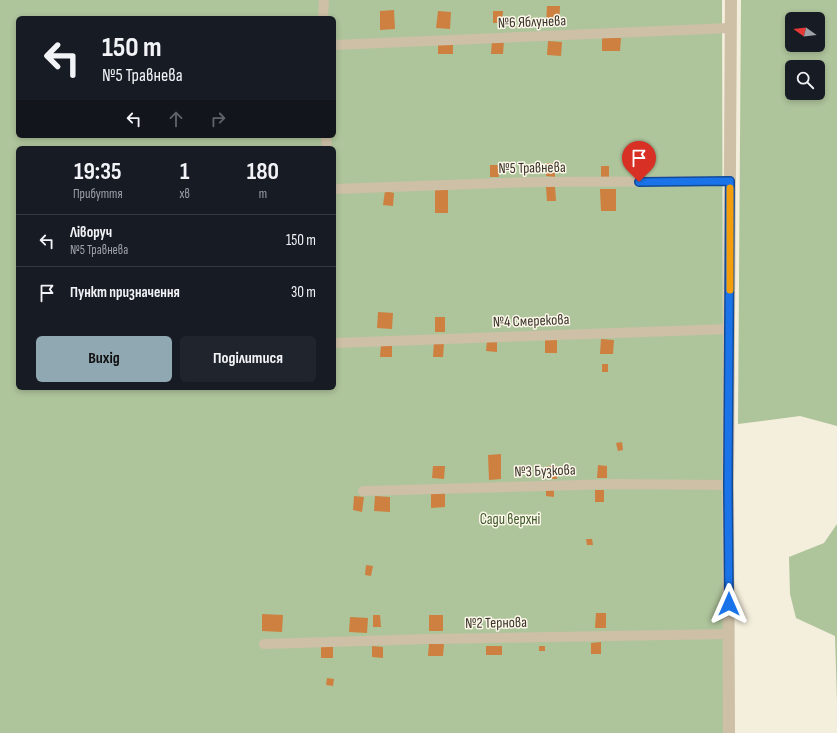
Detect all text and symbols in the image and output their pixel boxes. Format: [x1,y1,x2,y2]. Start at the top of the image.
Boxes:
street label: №6 Яблунева [497,11,567,33]
north arrow [785,12,825,52]
map controls [785,12,825,100]
text: 150 m [102,31,162,64]
icon: left [36,32,88,84]
button: search [785,60,825,100]
text: №5 Травнева [102,65,183,86]
icon: left [123,108,145,130]
icon: ahead [165,108,187,130]
icon: right [207,108,229,130]
pin [622,141,656,182]
icon: arrive [628,147,650,169]
text: 19:35 [74,157,121,186]
text: 1 [180,157,189,186]
text: 180 [247,157,279,186]
street label: №5 Травнева [498,158,566,178]
text: Прибуття [73,186,123,202]
text: хв [180,186,190,202]
text: m [259,186,267,202]
text: Ліворуч [70,223,112,242]
icon: left [36,230,58,252]
text: 150 m [286,231,316,250]
text: №5 Травнева [70,242,128,258]
icon: arrive [36,282,58,304]
text: Пункт призначення [70,283,180,302]
text: 30 m [291,283,316,302]
street label: №4 Смерекова [492,310,570,332]
button: Вихід [36,336,172,382]
button: Поділитися [180,336,316,382]
street label: №3 Бузкова [514,460,576,482]
park label: Сади верхні [480,510,541,529]
position arrow [708,583,750,625]
street label: №2 Тернова [465,613,527,633]

